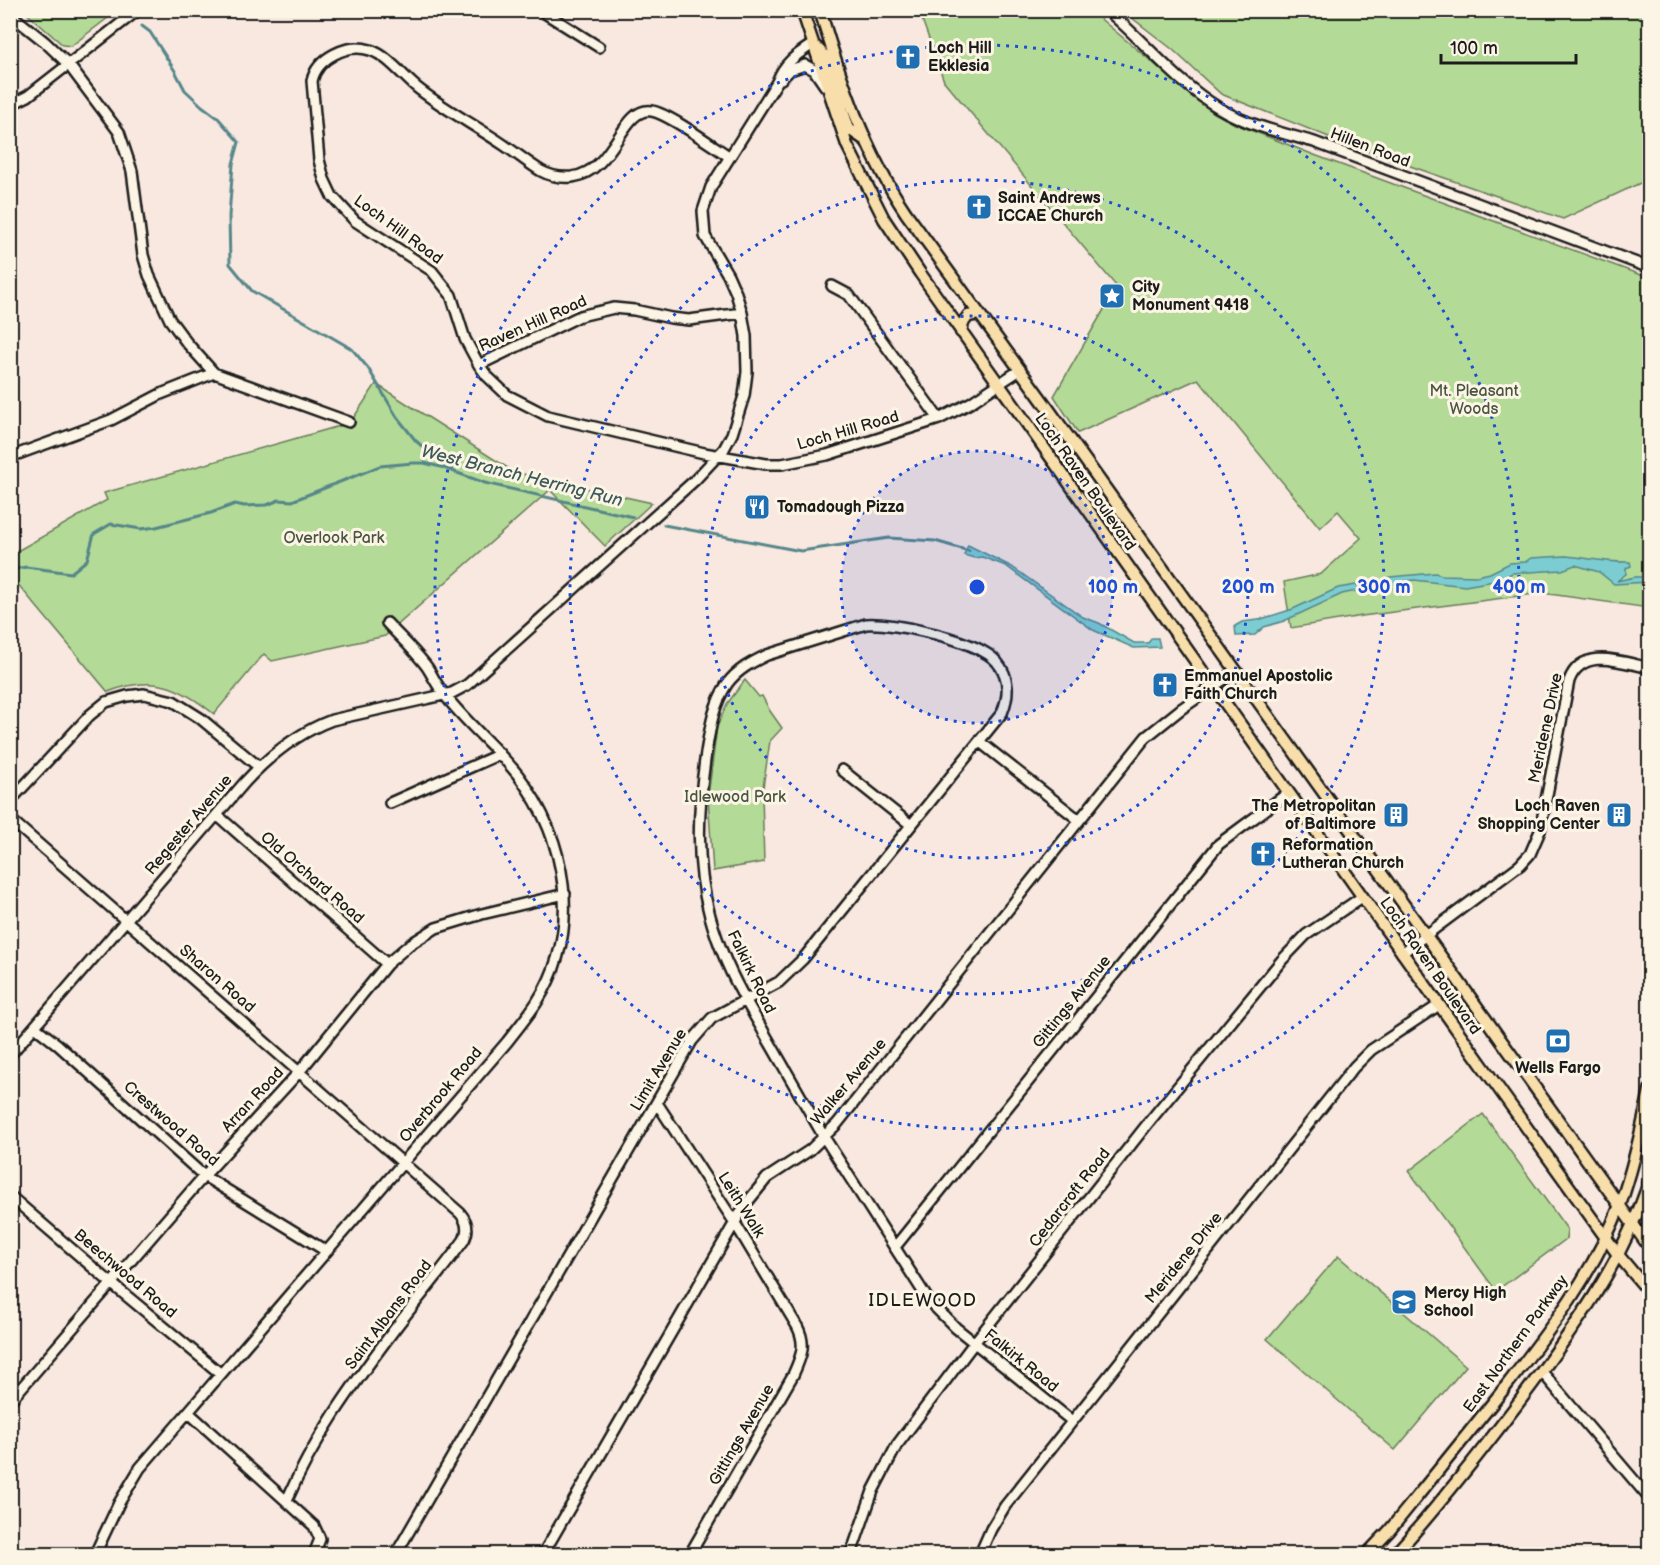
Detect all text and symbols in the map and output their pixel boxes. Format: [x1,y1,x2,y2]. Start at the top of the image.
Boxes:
scale bar [1441,27,1576,65]
text: 100 m [1450,38,1498,59]
place label: Loch Hill Ekklesia [928,39,992,76]
church icon: Loch Hill Ekklesia [893,42,923,72]
street label: Hillen Road [1327,124,1413,172]
place label: Saint Andrews ICCAE Church [998,189,1103,226]
street label: Loch Hill Road [350,191,446,269]
church icon: Saint Andrews ICCAE Church [964,192,994,222]
place label: City Monument 9418 [1132,278,1249,315]
place icon: City Monument 9418 [1097,281,1127,311]
street label: Raven Hill Road [476,292,590,356]
park label: Mt. Pleasant Woods [1429,382,1519,419]
street label: Loch Hill Road [795,407,901,455]
street label: Loch Raven Boulevard [1030,410,1140,554]
water label: West Branch Herring Run [419,441,625,511]
restaurant icon: Tomadough Pizza [742,492,772,522]
place label: Tomadough Pizza [777,498,904,517]
park label: Overlook Park [284,529,385,548]
centre of rings [967,577,987,597]
text: 100 m [1088,577,1138,598]
text: 200 m [1221,577,1275,598]
text: 300 m [1357,577,1411,598]
text: 400 m [1492,577,1546,598]
place label: Emmanuel Apostolic Faith Church [1184,667,1333,704]
church icon: Emmanuel Apostolic Faith Church [1150,670,1180,700]
street label: Meridene Drive [1525,671,1567,785]
street label: Regester Avenue [141,771,237,879]
park label: Idlewood Park [684,788,786,807]
place label: The Metropolitan of Baltimore [1252,797,1376,834]
place label: Loch Raven Shopping Center [1478,797,1601,834]
building icon: The Metropolitan of Baltimore [1381,800,1411,830]
building icon: Loch Raven Shopping Center [1604,800,1634,830]
street label: Old Orchard Road [256,828,368,928]
place label: Reformation Lutheran Church [1282,836,1404,873]
church icon: Reformation Lutheran Church [1248,839,1278,869]
street label: Loch Raven Boulevard [1375,894,1485,1038]
street label: Falkirk Road [723,927,779,1017]
street label: Sharon Road [175,941,259,1017]
street label: Gittings Avenue [1029,952,1115,1052]
street label: Limit Avenue [627,1025,691,1115]
bank icon: Wells Fargo [1543,1026,1573,1056]
street label: Walker Avenue [807,1034,891,1129]
street label: Overbrook Road [396,1044,486,1146]
place label: Wells Fargo [1515,1059,1601,1078]
street label: Arran Road [218,1063,288,1137]
street label: Crestwood Road [119,1077,223,1171]
street label: Cedarcroft Road [1025,1145,1115,1251]
street label: Leith Walk [713,1169,769,1241]
street label: Meridene Drive [1141,1208,1227,1307]
street label: Beechwood Road [70,1226,180,1322]
street label: Saint Albans Road [342,1257,436,1373]
street label: East Northern Parkway [1460,1271,1573,1416]
place label: Mercy High School [1424,1284,1506,1321]
school or university icon: Mercy High School [1389,1287,1419,1317]
district label: IDLEWOOD [869,1290,977,1311]
street label: Falkirk Road [980,1325,1062,1397]
street label: Gittings Avenue [705,1381,779,1489]

